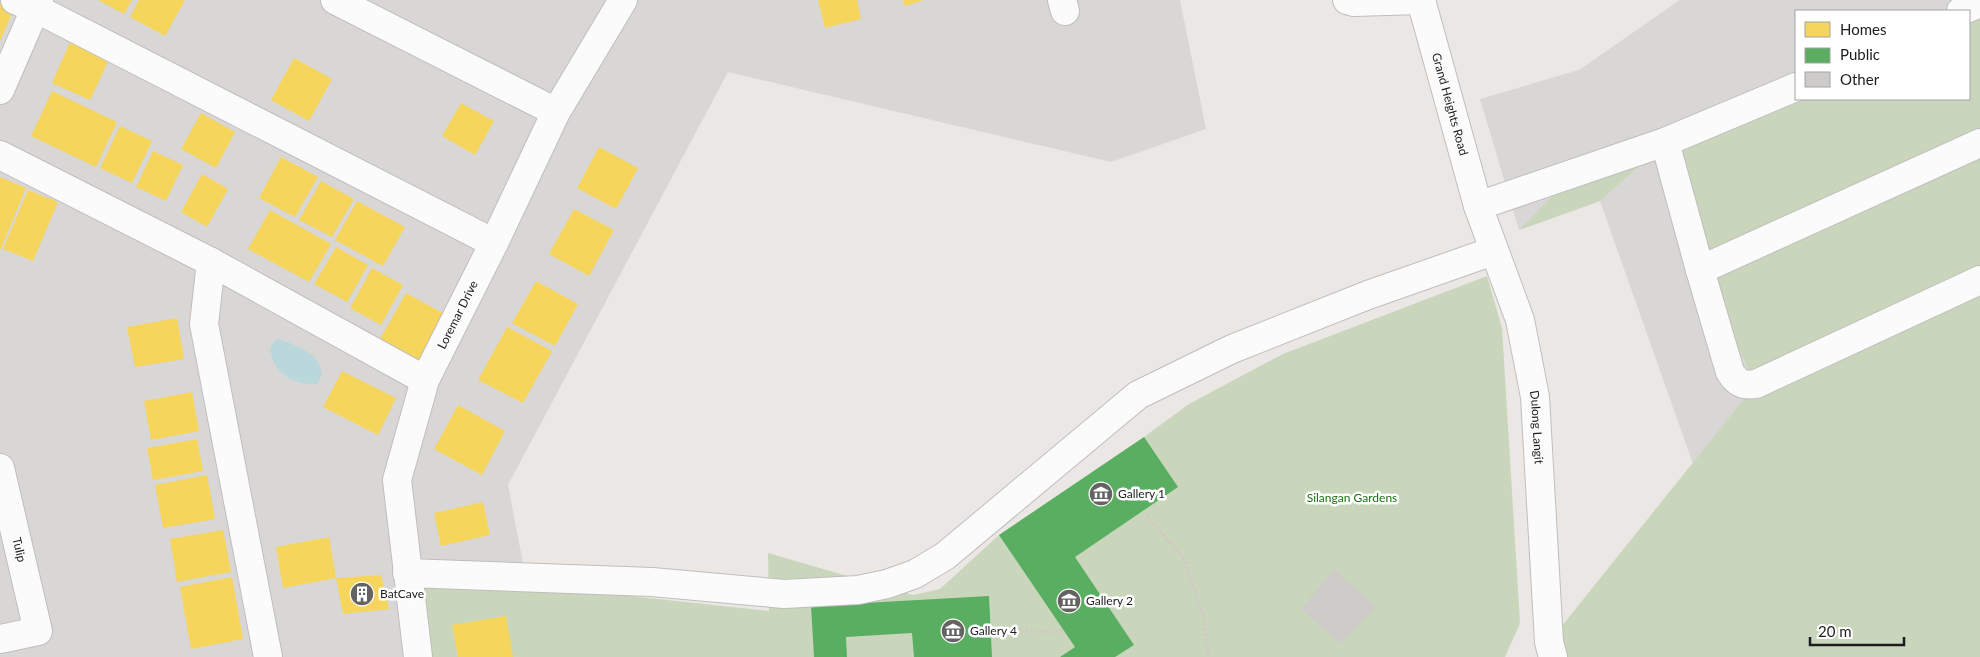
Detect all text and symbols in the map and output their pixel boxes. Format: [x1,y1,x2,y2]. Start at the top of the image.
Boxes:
legend [1795,10,1970,100]
text: Homes [1840,20,1886,38]
text: Public [1840,45,1880,63]
street label: Grand Heights Road [1429,51,1472,157]
text: Other [1840,70,1880,88]
street label: Loremar Drive [434,278,481,351]
street label: Dulong Langit [1527,389,1547,465]
museum icon: Gallery 1 [1088,481,1114,507]
place label: Gallery 1 [1118,486,1165,501]
park label: Silangan Gardens [1307,490,1397,505]
street label: Tulip [9,536,30,564]
building icon: BatCave [349,581,375,607]
place label: BatCave [380,586,424,601]
museum icon: Gallery 2 [1056,588,1082,614]
place label: Gallery 2 [1086,593,1133,608]
scale bar [1810,614,1904,646]
museum icon: Gallery 4 [940,618,966,644]
text: 20 m [1818,622,1852,640]
place label: Gallery 4 [970,623,1017,638]

